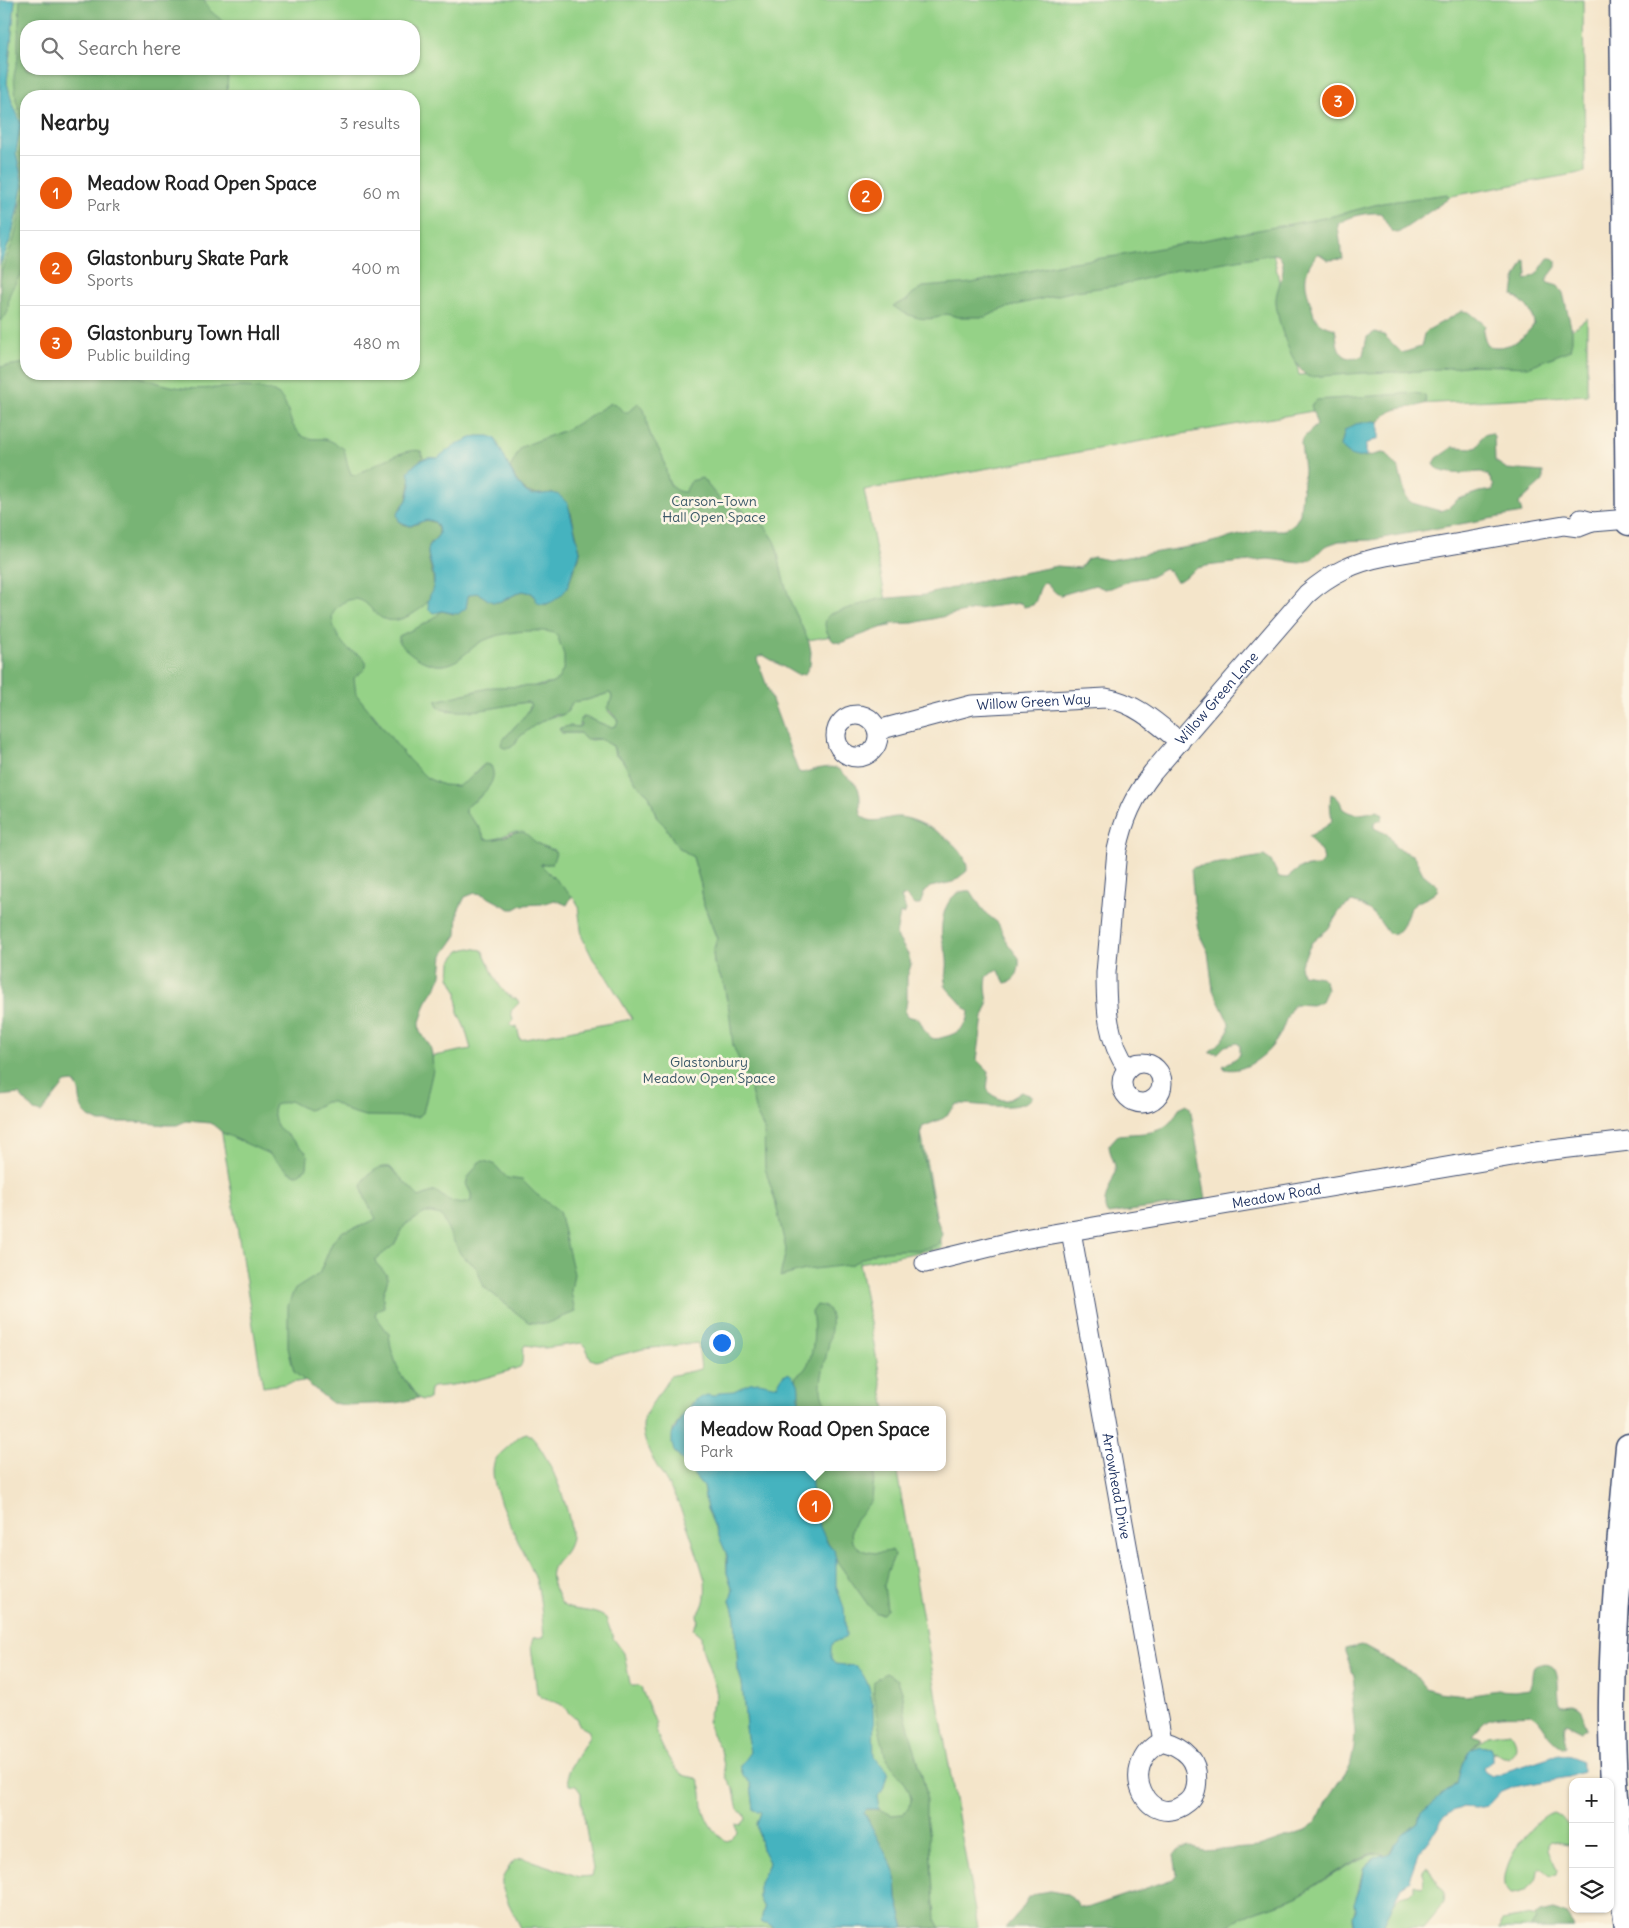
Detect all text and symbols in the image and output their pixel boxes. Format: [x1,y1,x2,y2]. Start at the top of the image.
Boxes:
search box [20,20,420,75]
icon: search [38,34,66,62]
text: Search here [78,36,181,60]
pin: 3 [1322,82,1354,120]
text: Nearby [40,109,110,136]
text: 3 results [340,113,400,133]
text: Meadow Road Open Space [87,171,317,195]
pin: 2 [850,177,882,215]
text: 1 [53,183,59,203]
text: 60 m [362,183,400,203]
text: Park [87,195,120,215]
text: Glastonbury Skate Park [87,246,288,270]
text: 2 [52,258,60,278]
text: 400 m [352,258,400,278]
text: Sports [87,270,133,290]
text: Glastonbury Town Hall [87,321,280,345]
text: 3 [51,333,61,353]
text: 480 m [353,333,400,353]
text: Public building [87,345,190,365]
park label: Carson–Town Hall Open Space [662,492,766,526]
street label: Willow Green Lane [1172,648,1262,749]
street label: Willow Green Way [976,690,1091,714]
park label: Glastonbury Meadow Open Space [642,1053,776,1087]
street label: Meadow Road [1231,1180,1322,1212]
your location [709,1330,735,1356]
popup [684,1406,946,1471]
text: Meadow Road Open Space [700,1417,930,1441]
street label: Arrowhead Drive [1098,1431,1135,1540]
text: Park [700,1441,733,1461]
pin: 1 [799,1487,831,1525]
map controls [1569,1778,1614,1913]
button: + [1569,1778,1614,1823]
button: − [1569,1823,1614,1868]
button: layers [1569,1868,1614,1913]

